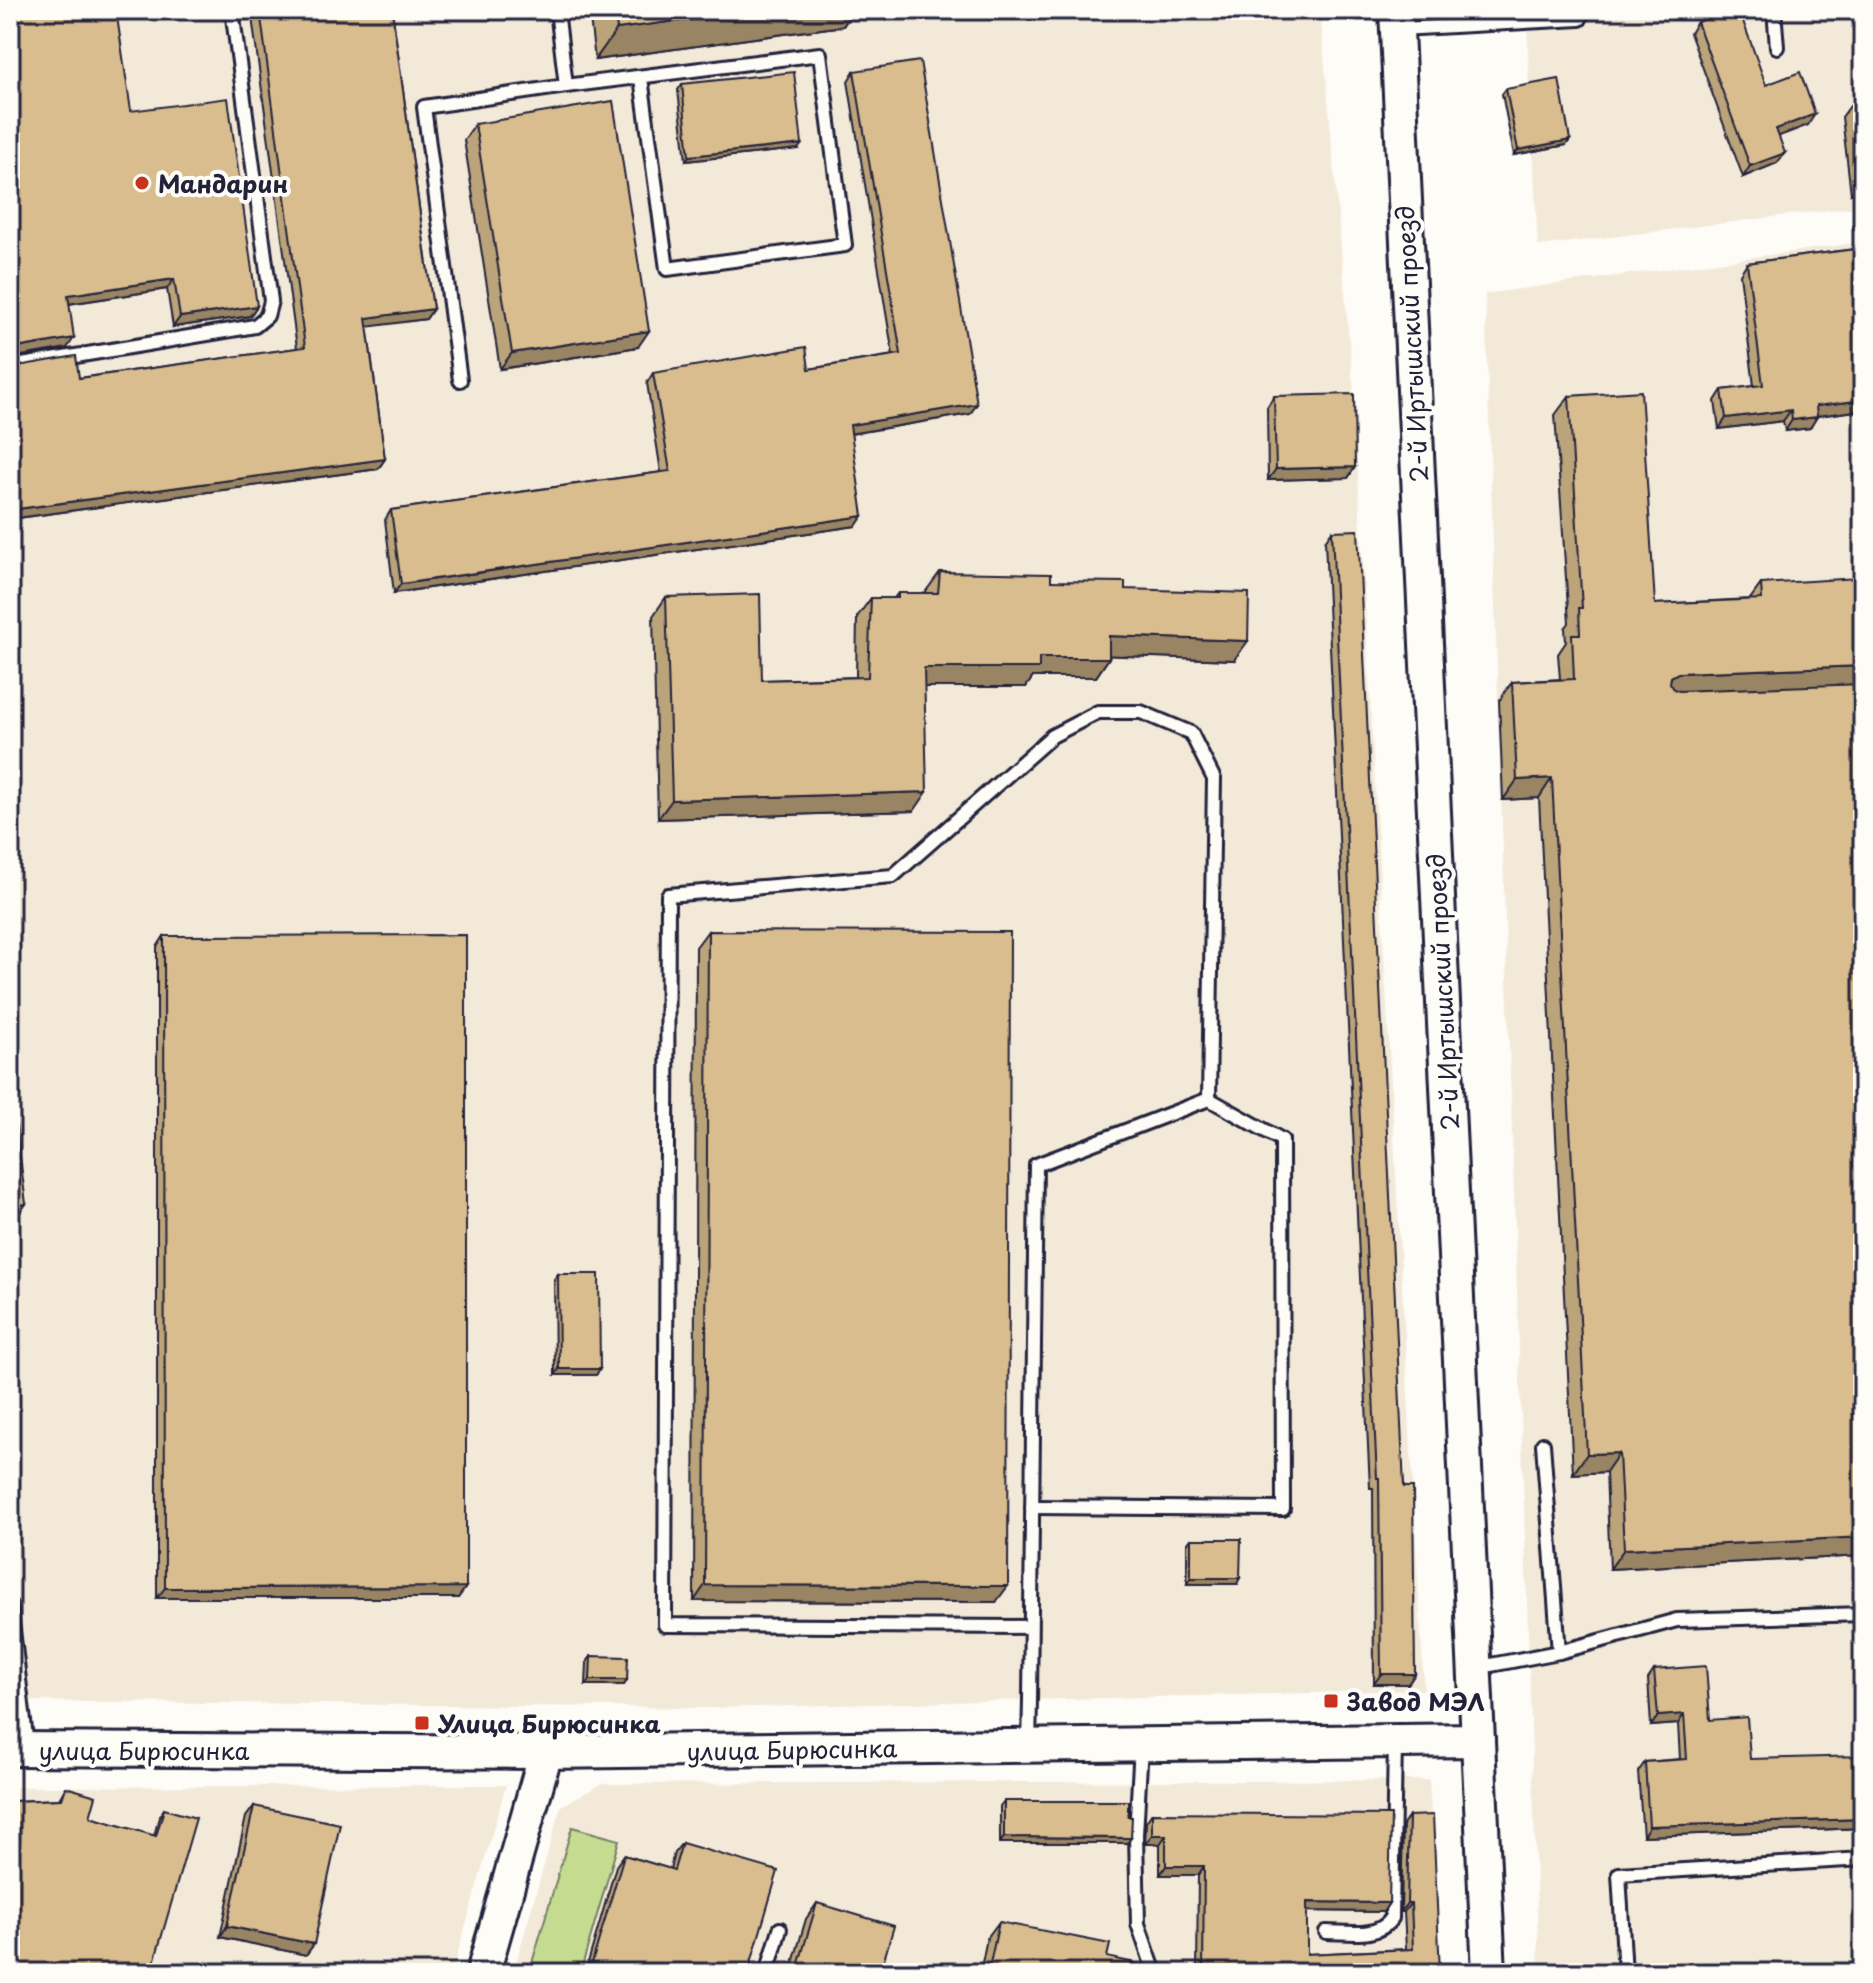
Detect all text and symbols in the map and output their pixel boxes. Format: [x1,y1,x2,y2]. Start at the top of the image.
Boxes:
place label: Мандарин [158,165,288,201]
marker: Мандарин [133,174,151,192]
street label: 2-й Иртышский проезд [1386,205,1436,483]
street label: 2-й Иртышский проезд [1417,853,1467,1131]
place label: Завод МЭЛ [1346,1683,1485,1719]
marker: Завод МЭЛ [1322,1692,1340,1710]
place label: Улица Бирюсинка [437,1705,661,1741]
marker: Улица Бирюсинка [413,1714,431,1732]
street label: улица Бирюсинка [686,1729,898,1769]
street label: улица Бирюсинка [39,1732,249,1768]

